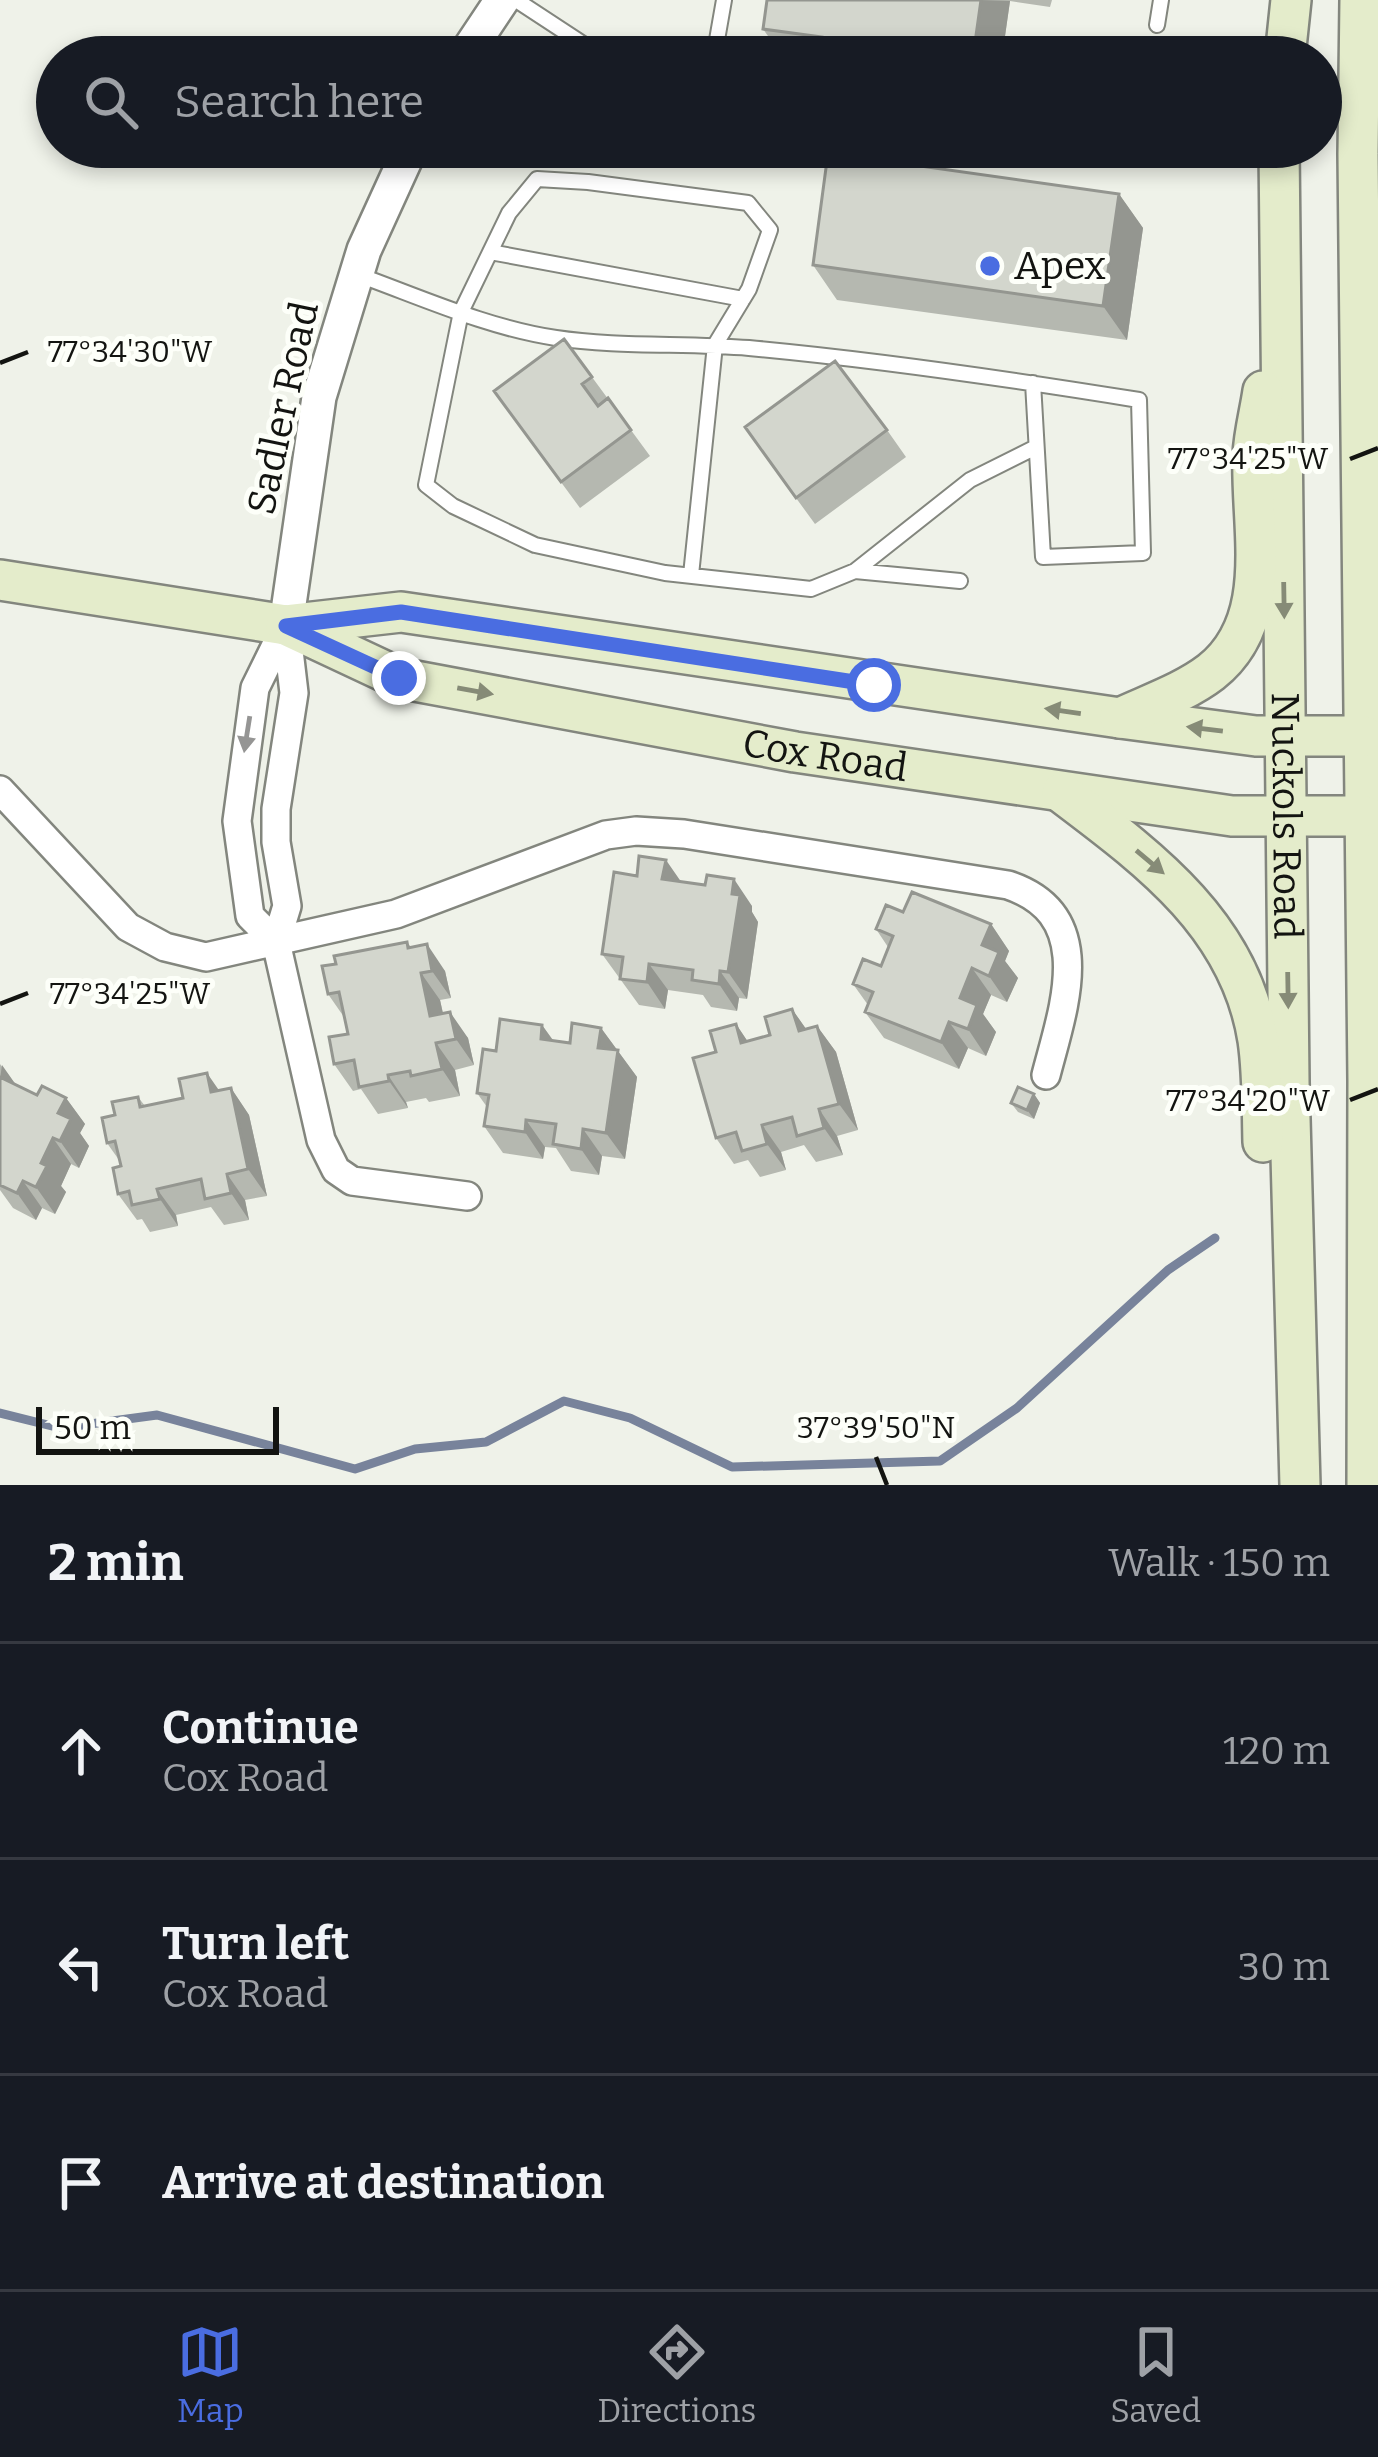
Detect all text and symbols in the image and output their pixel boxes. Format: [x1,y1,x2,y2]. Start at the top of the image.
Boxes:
search box [36,36,1342,168]
icon: search [78,69,144,135]
text: Search here [174,75,424,129]
place label: Apex [1014,243,1106,289]
marker: Apex [977,253,1003,279]
street label: Sadler Road [238,297,328,519]
text: 77°34'30"W [48,334,213,370]
text: 77°34'25"W [1168,441,1329,477]
one-way arrow [1274,582,1294,620]
route end [372,651,426,705]
route start [847,658,901,712]
one-way arrow [456,682,494,700]
street label: Nuckols Road [1262,692,1310,940]
one-way arrow [1044,701,1081,720]
one-way arrow [238,716,256,754]
street label: Cox Road [739,720,911,791]
one-way arrow [1186,720,1223,739]
one-way arrow [1135,848,1165,874]
one-way arrow [1278,972,1297,1010]
text: 77°34'25"W [50,976,211,1012]
text: 77°34'20"W [1166,1083,1330,1119]
scale bar [36,1401,279,1454]
text: 50 m [54,1408,131,1448]
text: 37°39'50"N [797,1410,955,1446]
text: 2 min [48,1532,184,1594]
text: Walk · 150 m [1108,1540,1330,1586]
text: Continue [162,1701,359,1755]
icon: ahead [48,1718,114,1784]
text: 120 m [1223,1728,1330,1774]
text: Cox Road [162,1755,328,1801]
text: Turn left [162,1917,349,1971]
icon: left [48,1934,114,2000]
text: 30 m [1238,1944,1330,1990]
text: Cox Road [162,1971,328,2017]
icon: arrive [48,2150,114,2216]
text: Arrive at destination [162,2156,604,2210]
tab: Map [177,2319,244,2431]
tab: Directions [598,2319,756,2431]
tab: Saved [1110,2319,1201,2431]

